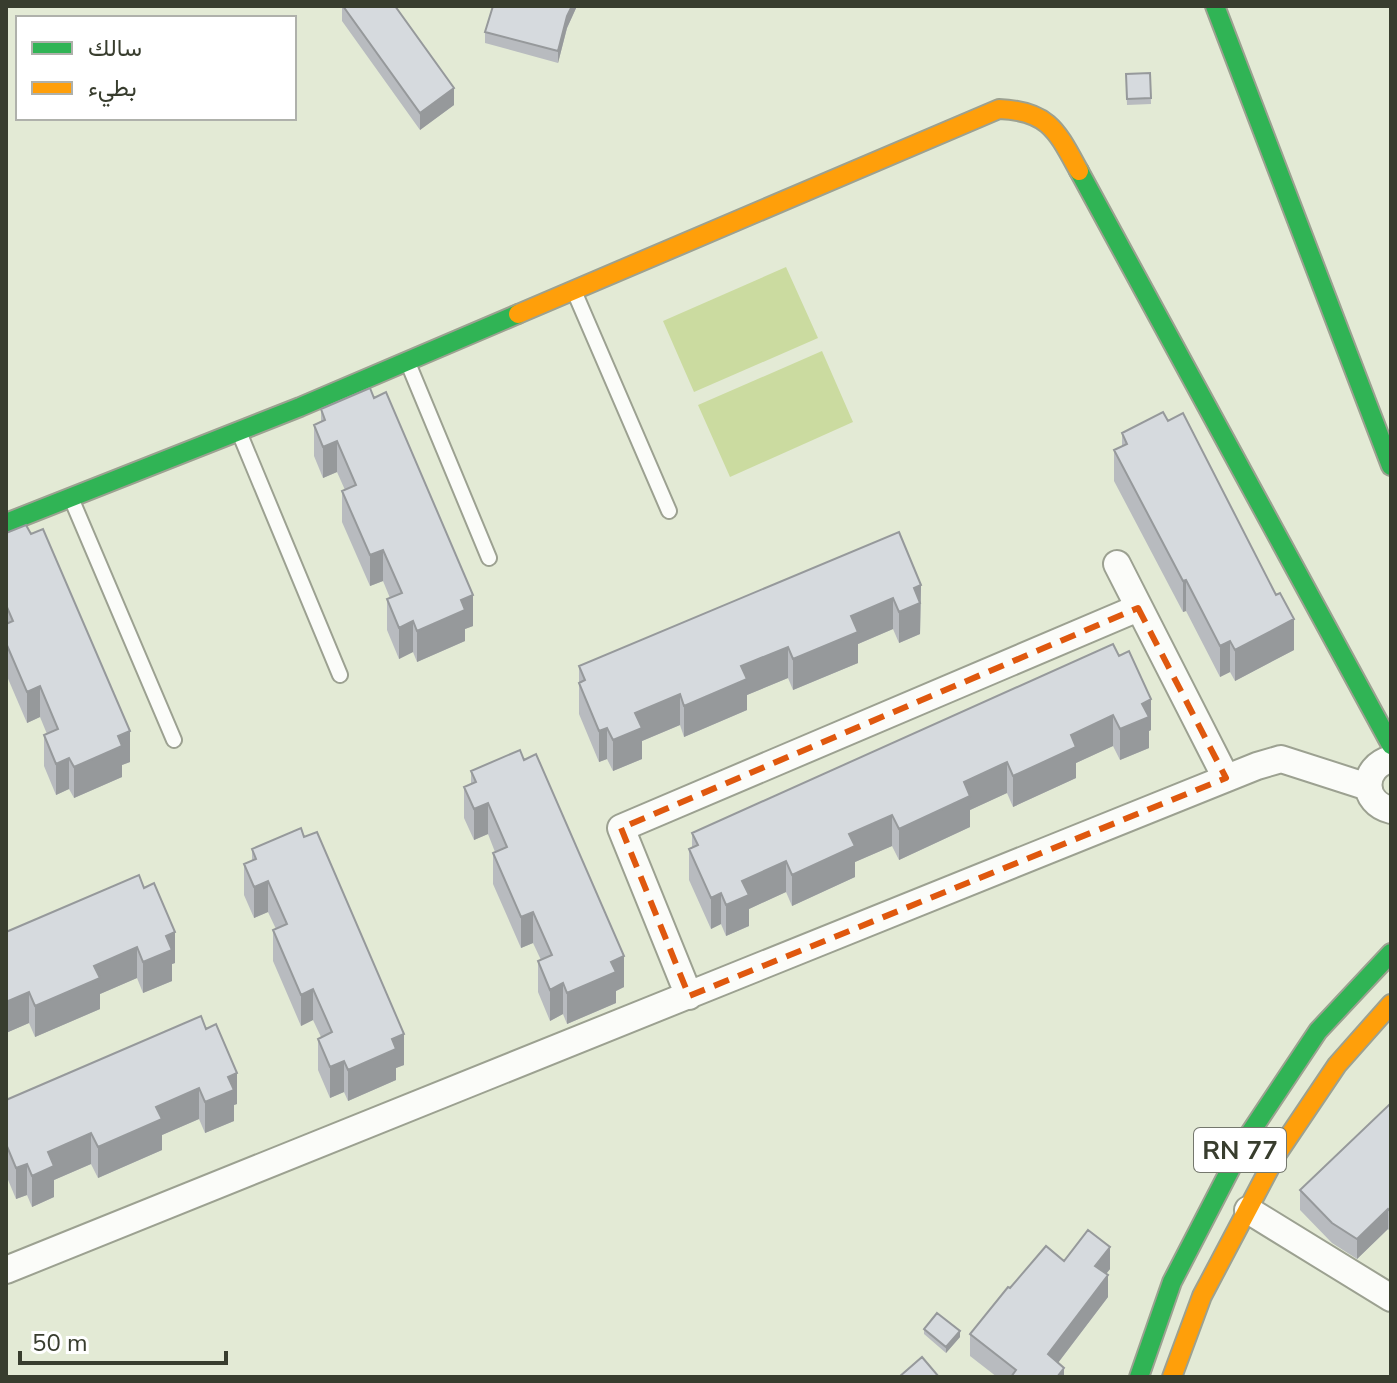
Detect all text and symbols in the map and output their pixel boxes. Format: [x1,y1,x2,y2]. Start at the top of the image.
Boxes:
legend [16,16,296,120]
text: سالك [88,32,142,64]
text: بطيء [88,72,137,107]
road number: RN 77 [1194,1128,1286,1172]
scale bar [20,1315,226,1365]
text: 50 m [32,1327,88,1359]

